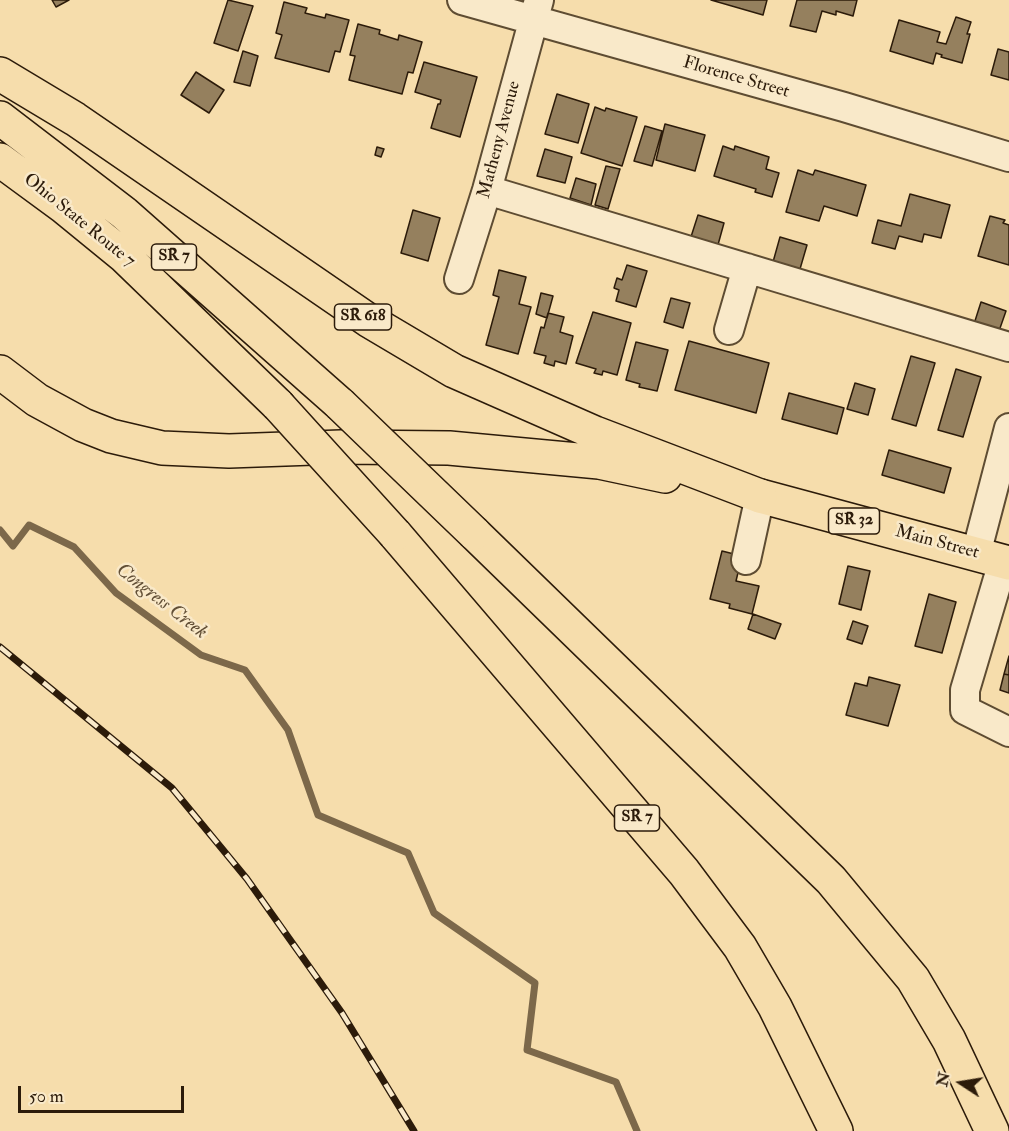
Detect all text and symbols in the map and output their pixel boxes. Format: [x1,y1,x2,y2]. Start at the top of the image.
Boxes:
street label: Florence Street [680,52,792,104]
street label: Matheny Avenue [474,79,526,201]
street label: Ohio State Route 7 [19,169,139,273]
road number: SR 7 [152,244,196,270]
road number: SR 618 [334,304,392,330]
road number: SR 32 [828,508,880,534]
street label: Main Street [893,521,981,565]
water label: Congress Creek [111,559,211,645]
road number: SR 7 [614,805,660,831]
north arrow [931,1053,991,1113]
text: N [932,1070,955,1088]
scale bar [21,1074,188,1112]
text: 50 m [29,1085,64,1108]

